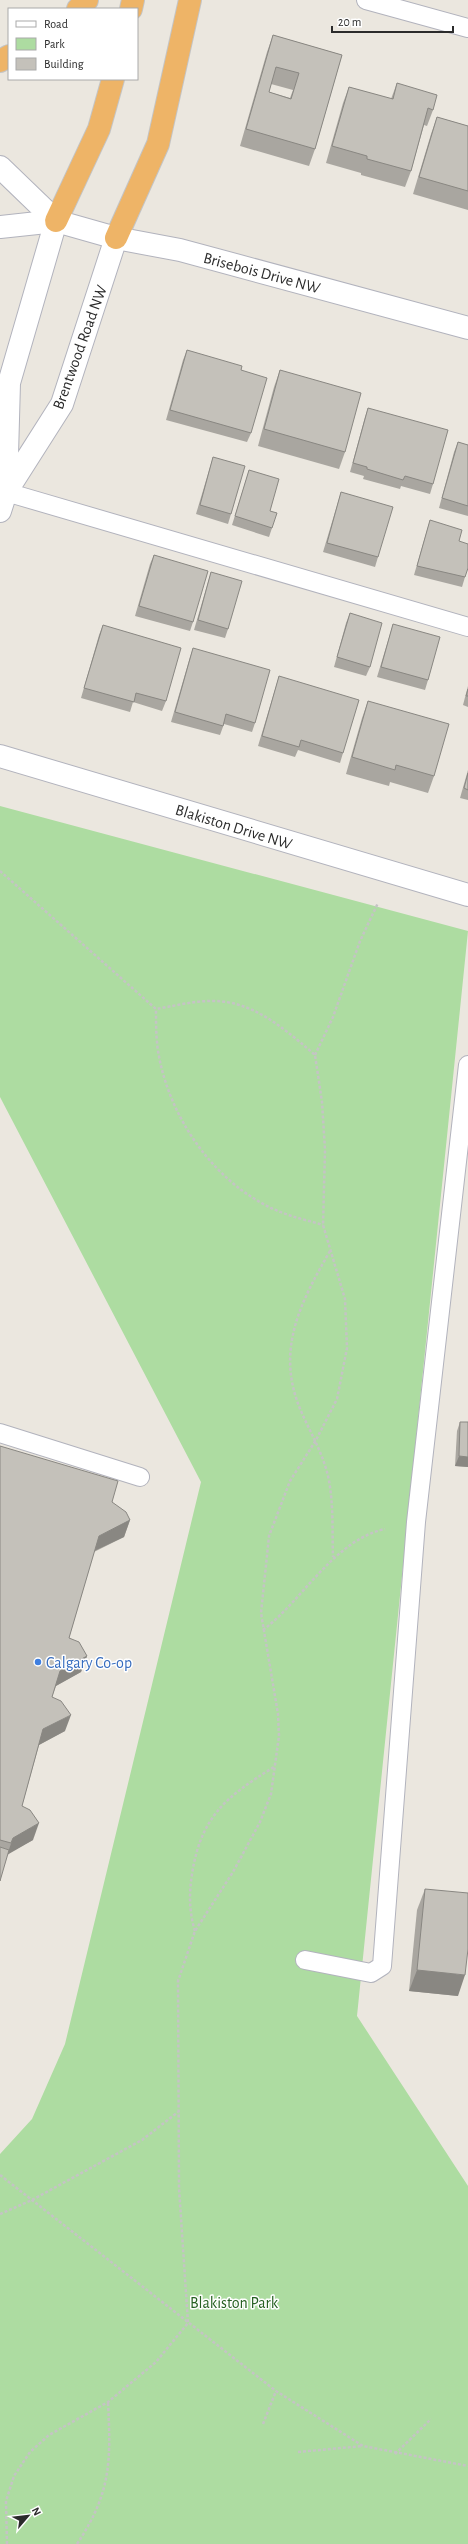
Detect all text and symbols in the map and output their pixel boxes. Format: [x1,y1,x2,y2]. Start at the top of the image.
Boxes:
legend [8,8,138,80]
scale bar [332,8,453,34]
text: 20 m [338,16,361,28]
text: Road [44,18,68,30]
text: Park [44,38,65,50]
text: Building [44,58,84,70]
street label: Brisebois Drive NW [202,250,323,296]
street label: Brentwood Road NW [50,282,110,412]
street label: Blakiston Drive NW [173,802,295,853]
place label: Calgary Co-op [46,1655,132,1672]
marker: Calgary Co-op [33,1657,43,1667]
park label: Blakiston Park [190,2295,279,2311]
north arrow [8,2496,48,2536]
text: N [30,2506,43,2518]

